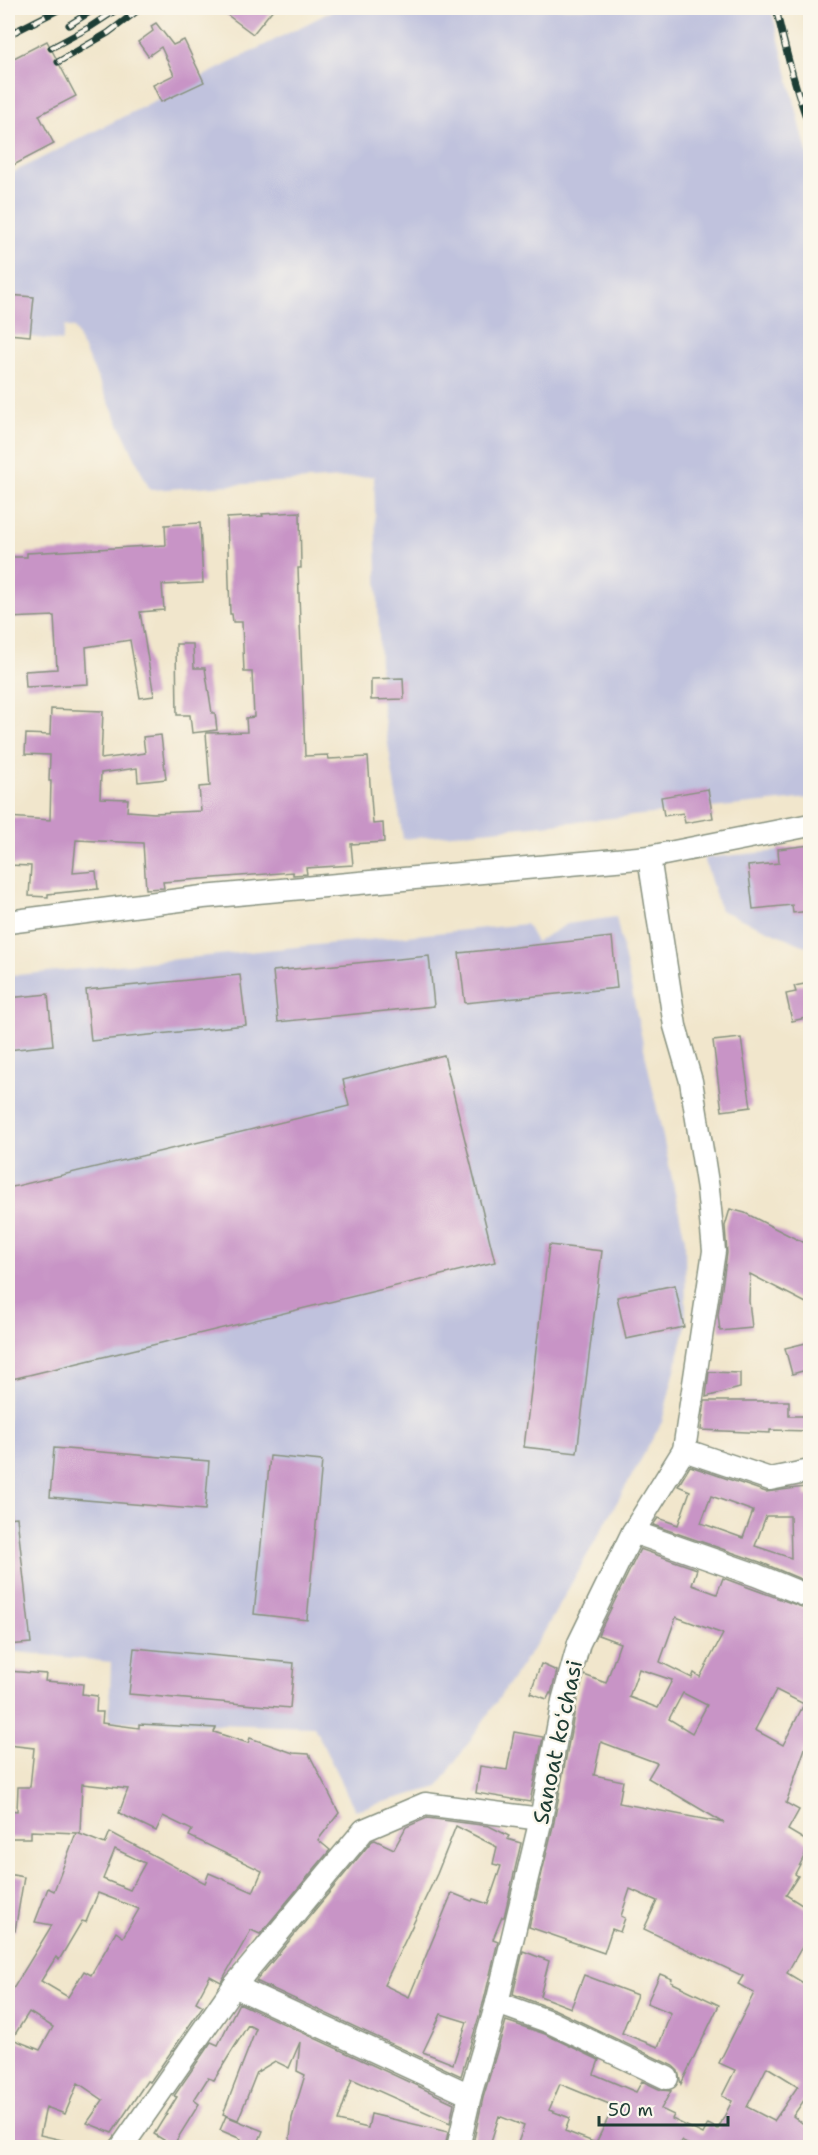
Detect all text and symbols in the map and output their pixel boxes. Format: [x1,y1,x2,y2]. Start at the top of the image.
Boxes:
street label: Sanoat koʻchasi [526,1657,589,1827]
scale bar [599,2089,728,2127]
text: 50 m [608,2098,653,2122]

